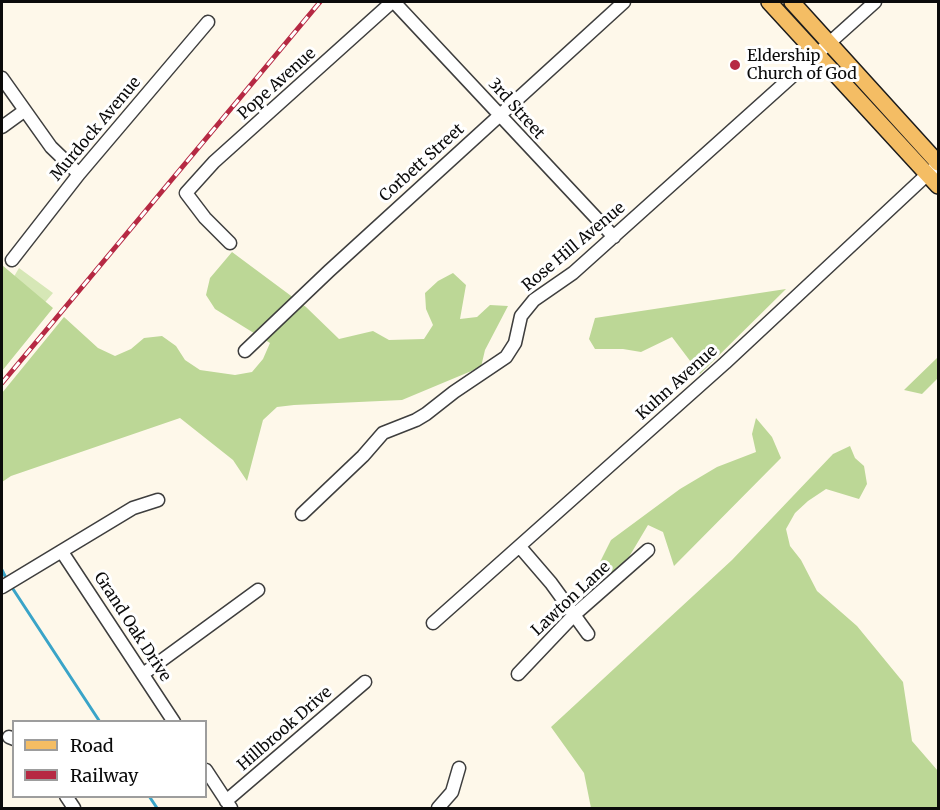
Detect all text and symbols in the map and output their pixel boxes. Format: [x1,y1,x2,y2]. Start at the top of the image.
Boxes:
street label: Pope Avenue [234,44,320,124]
place label: Eldership Church of God [747,46,857,84]
marker: Eldership Church of God [728,58,742,72]
street label: Murdock Avenue [47,73,145,185]
street label: 3rd Street [484,75,548,143]
street label: Corbett Street [376,120,468,206]
street label: Rose Hill Avenue [519,198,629,296]
street label: Kuhn Avenue [633,342,721,424]
street label: Lawton Lane [528,558,614,640]
street label: Grand Oak Drive [89,569,175,685]
street label: Hillbrook Drive [234,683,336,775]
legend [12,720,207,798]
text: Road [70,734,114,757]
text: Railway [70,764,138,787]

